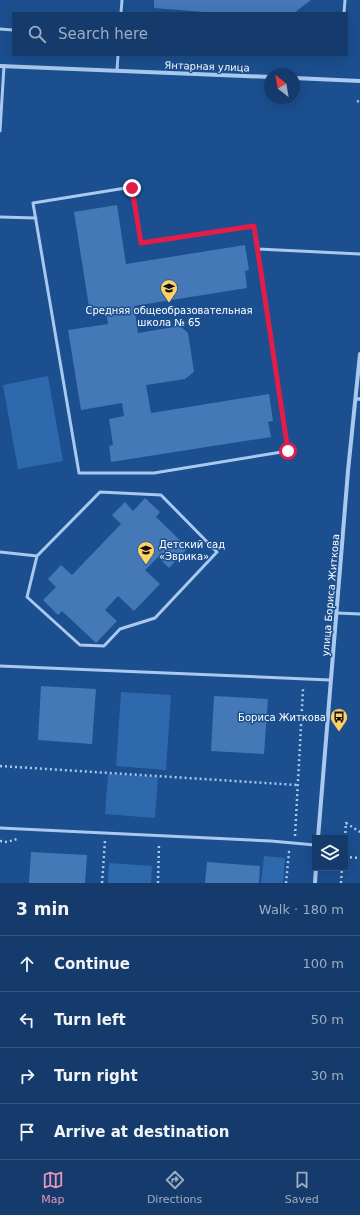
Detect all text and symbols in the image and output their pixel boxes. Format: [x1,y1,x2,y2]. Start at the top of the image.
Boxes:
search box [12,12,348,56]
icon: search [26,23,48,45]
text: Search here [58,25,148,43]
street label: Янтарная улица [164,60,250,73]
north arrow [264,68,300,104]
route end [123,179,141,197]
school or university icon: Средняя общеобразовательная школа № 65 [159,278,179,303]
place label: Средняя общеобразовательная школа № 65 [85,305,253,328]
route start [279,442,297,460]
street label: улица Бориса Житкова [320,533,341,657]
place label: Детский сад «Эврика» [159,539,225,562]
school or university icon: Детский сад «Эврика» [136,540,156,565]
bus stop icon: Бориса Житкова [329,707,349,732]
place label: Бориса Житкова [238,712,326,723]
map controls [312,835,348,871]
button: layers [312,835,348,871]
text: 3 min [16,899,69,919]
text: Walk · 180 m [259,902,344,917]
icon: ahead [16,953,38,975]
text: Continue [54,955,130,973]
text: 100 m [302,956,344,971]
icon: left [16,1009,38,1031]
text: Turn left [54,1011,126,1029]
text: 50 m [311,1012,344,1027]
icon: right [16,1065,38,1087]
text: Turn right [54,1067,138,1085]
text: 30 m [311,1068,344,1083]
icon: arrive [16,1121,38,1143]
text: Arrive at destination [54,1123,229,1141]
tab: Map [41,1169,64,1206]
tab: Directions [147,1169,202,1206]
tab: Saved [285,1169,319,1206]

